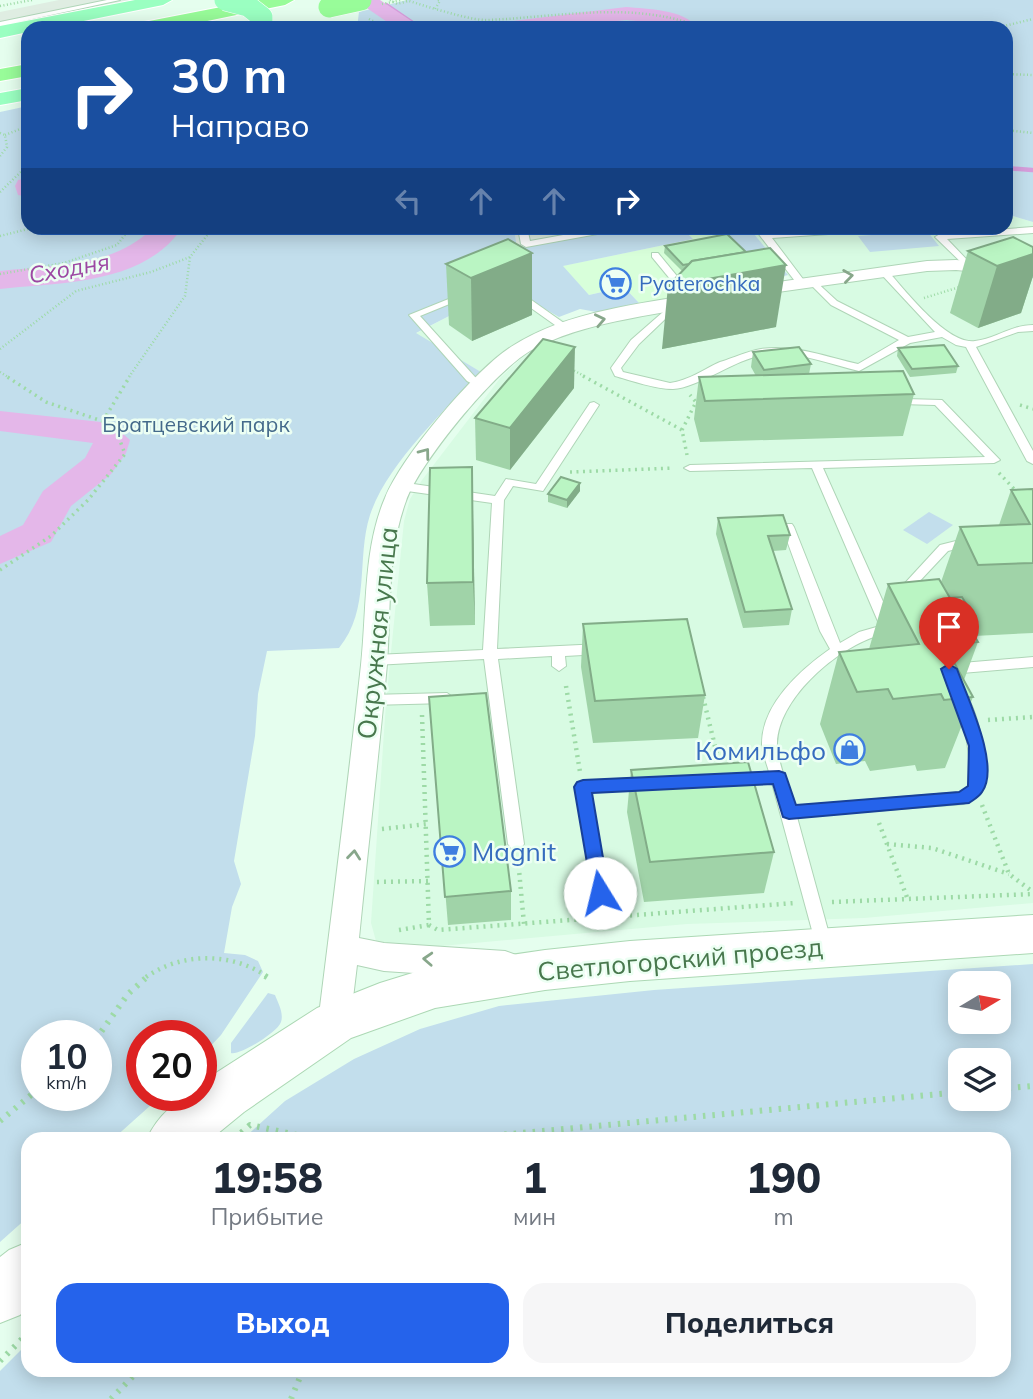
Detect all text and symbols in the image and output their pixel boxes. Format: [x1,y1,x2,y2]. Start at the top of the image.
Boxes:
text: 30 m [171,44,287,105]
icon: right [56,49,147,140]
text: Направо [171,105,310,145]
icon: left [389,182,427,220]
icon: ahead [462,182,500,220]
icon: ahead [535,182,573,220]
icon: right [608,182,646,220]
water label: Сходня [26,247,112,289]
supermarket icon: Pyaterochka [599,266,633,300]
one-way arrow [842,269,854,284]
place label: Pyaterochka [639,270,760,296]
one-way arrow [594,313,606,328]
park label: Братцевский парк [102,411,290,437]
one-way arrow [416,449,429,461]
street label: Окружная улица [349,525,405,741]
pin [919,597,979,669]
icon: arrive [930,608,968,646]
shop icon: Комильфо [832,733,866,767]
place label: Комильфо [695,734,826,767]
supermarket icon: Magnit [432,834,466,868]
place label: Magnit [472,835,556,868]
one-way arrow [346,850,361,861]
position arrow [563,856,637,930]
street label: Светлогорский проезд [536,930,824,988]
one-way arrow [423,951,434,966]
north arrow [948,971,1012,1034]
map controls [948,971,1011,1111]
speed limit sign: 20 [126,1020,217,1111]
text: 10 [45,1034,88,1078]
button: layers [948,1048,1011,1111]
text: km/h [46,1071,87,1094]
text: 19:58 [211,1151,323,1204]
text: 1 [522,1151,547,1204]
text: 190 [746,1151,821,1204]
text: Прибытие [211,1202,323,1231]
text: мин [513,1202,556,1231]
text: m [773,1202,794,1231]
button: Выход [56,1283,509,1363]
button: Поделиться [523,1283,976,1363]

